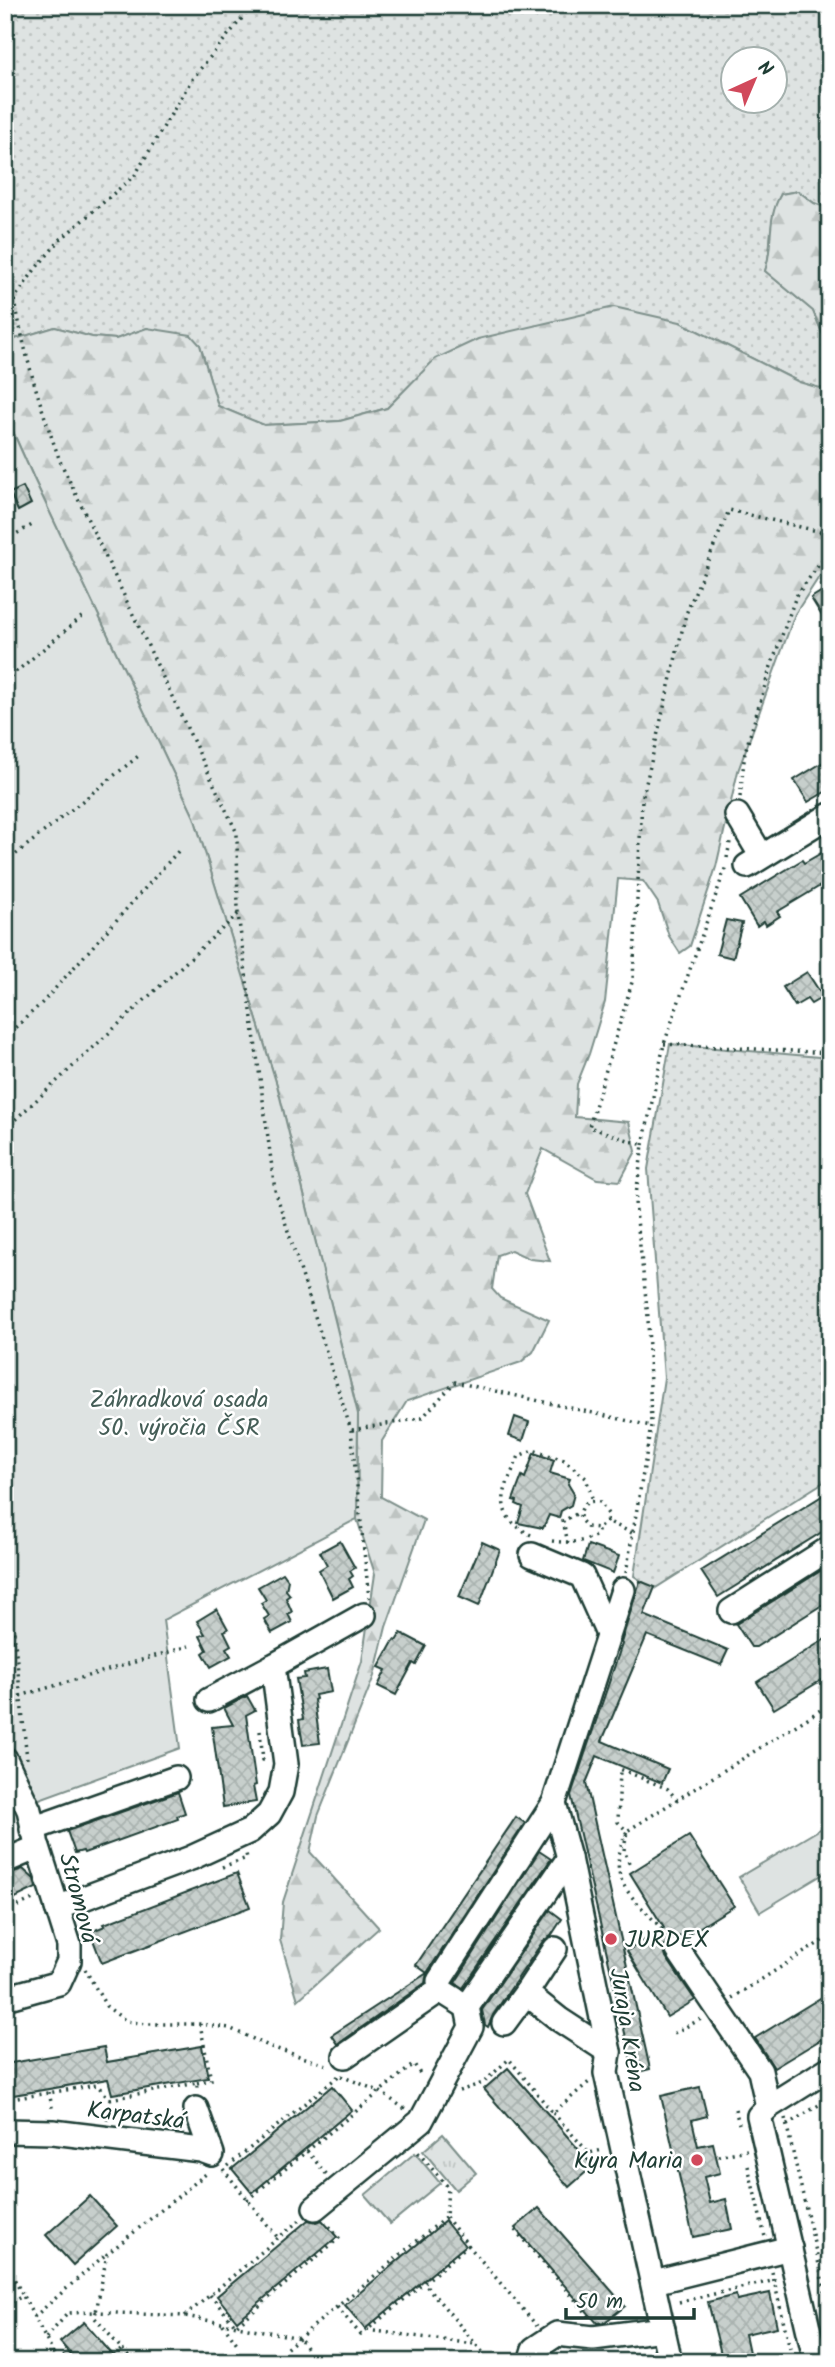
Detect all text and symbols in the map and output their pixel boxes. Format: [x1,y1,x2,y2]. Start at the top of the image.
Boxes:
north arrow [720,46,790,116]
text: N [750,54,779,84]
park label: Záhradková osada 50. výročia ČSR [89,1381,269,1448]
street label: Stromová [47,1849,109,1951]
place label: JURDEX [625,1921,710,1960]
marker: JURDEX [603,1931,619,1947]
street label: Juraja Kréna [597,1965,656,2095]
street label: Karpatská [85,2091,190,2142]
place label: Kyra Maria [574,2142,683,2181]
marker: Kyra Maria [689,2152,705,2168]
scale bar [566,2276,693,2320]
text: 50 m [576,2286,623,2319]

